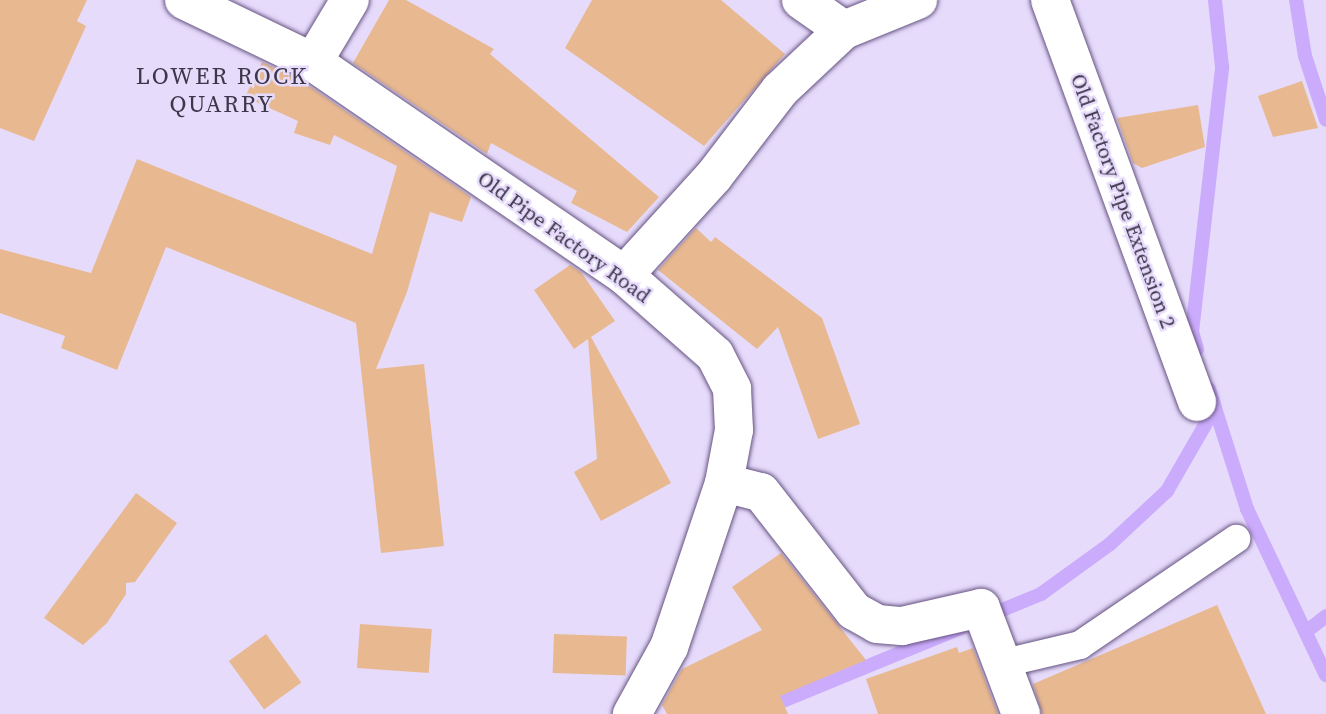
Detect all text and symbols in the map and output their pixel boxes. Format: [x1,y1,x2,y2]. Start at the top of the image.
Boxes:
district label: LOWER ROCK QUARRY [137,62,307,118]
street label: Old Factory Pipe Extension 2 [1065,70,1181,332]
street label: Old Pipe Factory Road [473,166,655,308]

